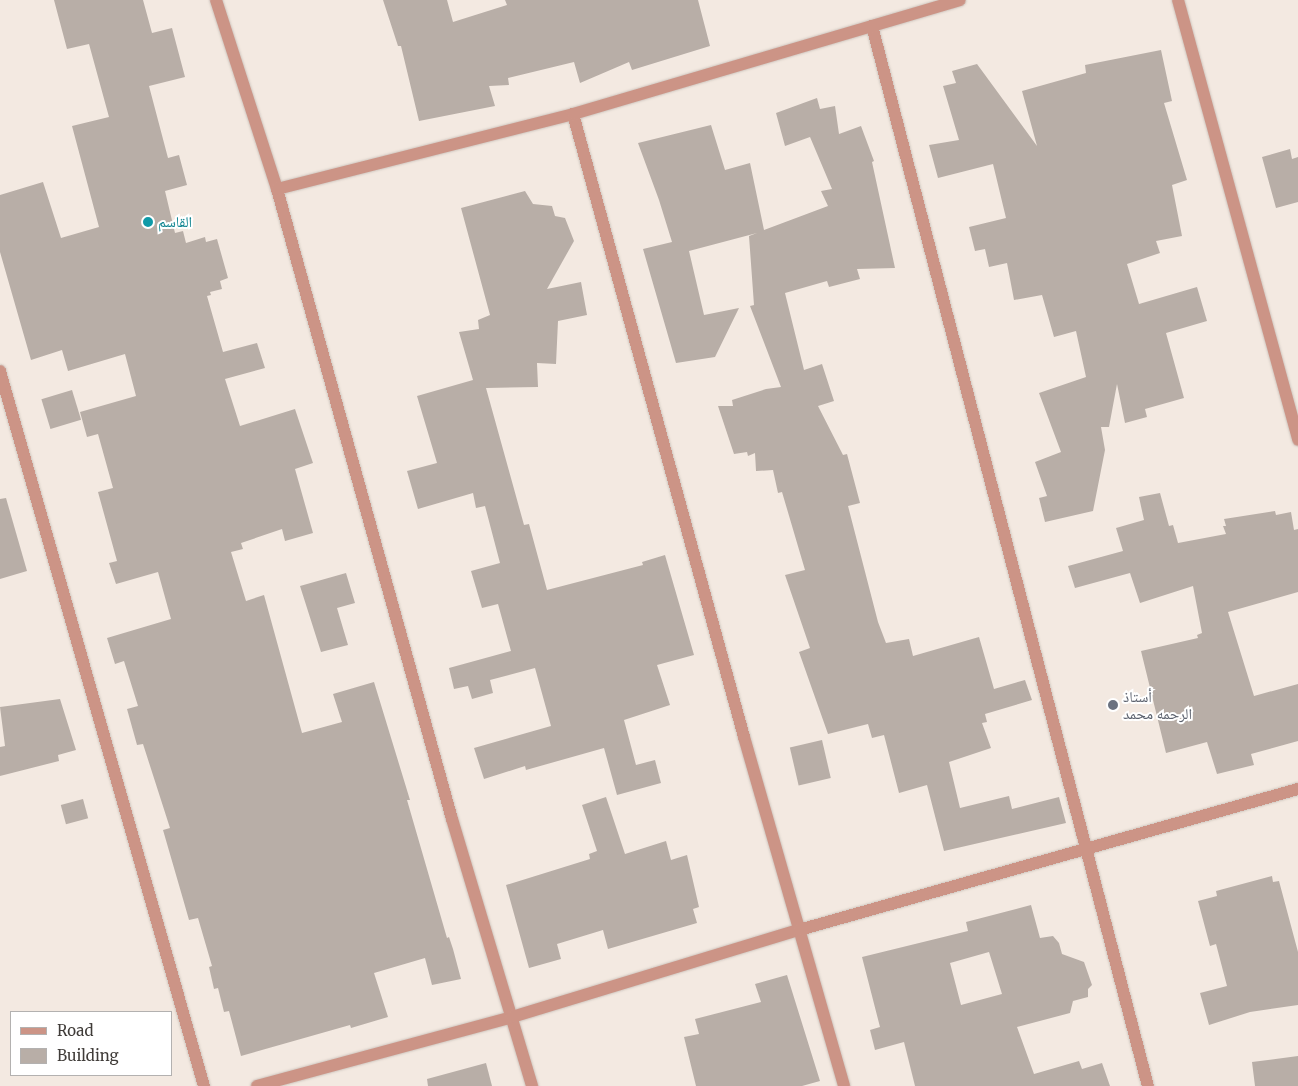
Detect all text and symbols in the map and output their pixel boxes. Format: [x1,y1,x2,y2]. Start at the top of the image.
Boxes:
place label: القاسم [158,213,192,231]
marker: القاسم [142,216,154,228]
place label: أستاذ الرحمه محمد [1123,687,1192,722]
marker: أستاذ الرحمه محمد [1107,699,1119,711]
legend [10,1011,172,1076]
text: Road [57,1021,93,1040]
text: Building [57,1046,119,1065]

